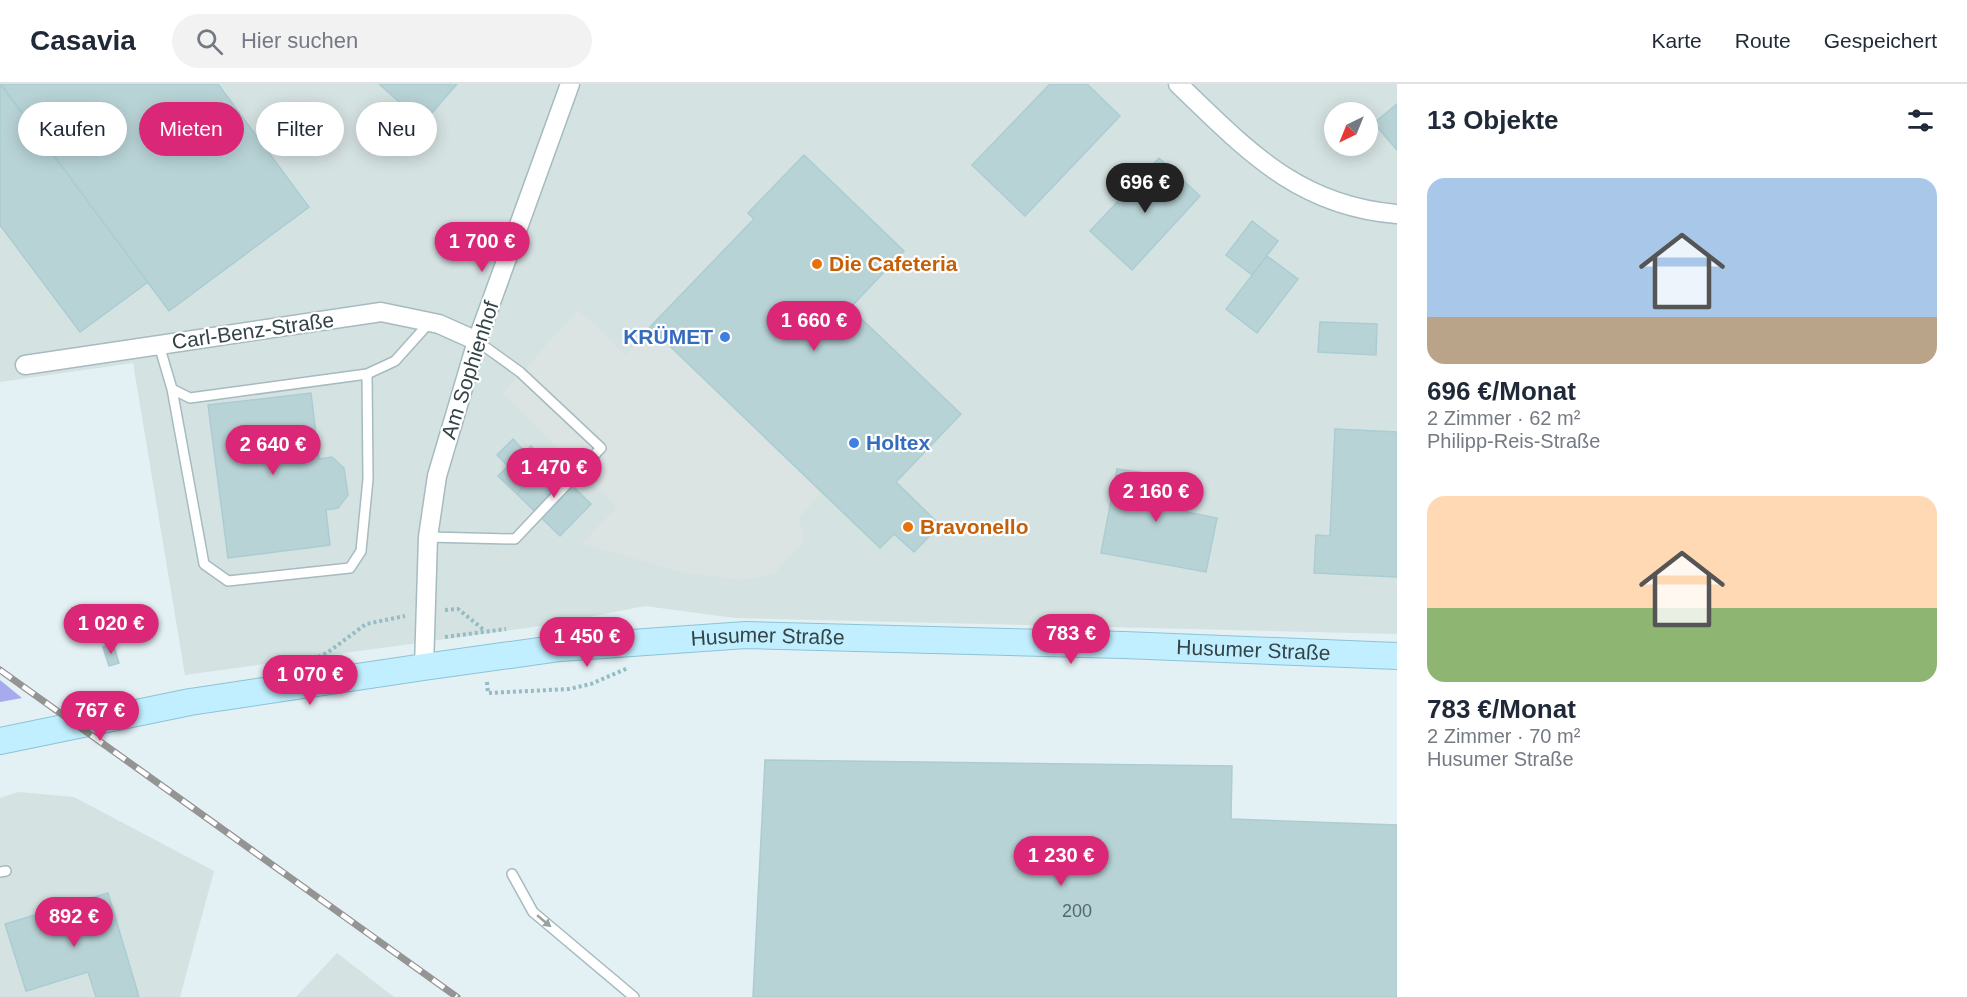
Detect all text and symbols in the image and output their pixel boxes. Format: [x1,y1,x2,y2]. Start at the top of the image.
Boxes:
search box [172,14,592,68]
text: Casavia [30,25,136,56]
icon: search [193,25,226,58]
text: Hier suchen [241,28,358,53]
text: Karte [1652,29,1702,52]
text: Route [1735,29,1791,52]
text: Gespeichert [1824,29,1937,52]
chip: Kaufen [18,102,127,156]
chip: Mieten [139,102,244,156]
chip: Filter [256,102,344,156]
chip: Neu [356,102,437,156]
north arrow [1324,102,1378,156]
map controls [1324,102,1378,156]
icon: filters [1904,104,1937,137]
text: 13 Objekte [1427,105,1559,135]
pin: 696 € [1103,163,1187,214]
text: 696 € [1120,171,1170,193]
icon: home [1628,217,1736,325]
pin: 1 700 € [427,222,537,273]
text: 1 700 € [449,230,515,252]
place label: Die Cafeteria [829,252,958,275]
marker: Die Cafeteria [810,257,824,271]
street label: Am Sophienhof [436,298,503,442]
pin: 1 660 € [759,301,869,352]
street label: Carl-Benz-Straße [170,308,335,353]
text: 1 660 € [781,309,847,331]
place label: KRÜMET [623,325,713,348]
marker: KRÜMET [718,330,732,344]
text: 696 €/Monat [1427,376,1576,406]
text: 2 Zimmer · 62 m² [1427,407,1580,429]
pin: 2 640 € [218,425,328,476]
text: Philipp-Reis-Straße [1427,430,1600,452]
place label: Holtex [866,431,931,454]
text: 2 640 € [240,433,306,455]
marker: Holtex [847,436,861,450]
pin: 1 470 € [499,448,609,499]
text: 1 470 € [521,456,587,478]
pin: 2 160 € [1101,472,1211,523]
text: 2 160 € [1123,480,1189,502]
place label: Bravonello [920,515,1029,538]
marker: Bravonello [901,520,915,534]
icon: home [1628,535,1736,643]
pin: 1 020 € [56,604,166,655]
text: 1 020 € [78,612,144,634]
pin: 783 € [1029,614,1113,665]
pin: 1 450 € [532,617,642,668]
text: 783 € [1046,622,1096,644]
street label: Husumer Straße [690,623,845,650]
text: 1 450 € [554,625,620,647]
street label: Husumer Straße [1176,635,1331,664]
pin: 1 070 € [255,655,365,706]
text: 1 070 € [277,663,343,685]
pin: 767 € [58,691,142,742]
text: 783 €/Monat [1427,694,1576,724]
text: 767 € [75,699,125,721]
text: 2 Zimmer · 70 m² [1427,725,1580,747]
text: Husumer Straße [1427,748,1574,770]
pin: 1 230 € [1006,836,1116,887]
text: 1 230 € [1028,844,1094,866]
pin: 892 € [32,897,116,948]
house number: 200 [1062,901,1092,921]
text: 892 € [49,905,99,927]
one-way arrow [536,915,552,928]

